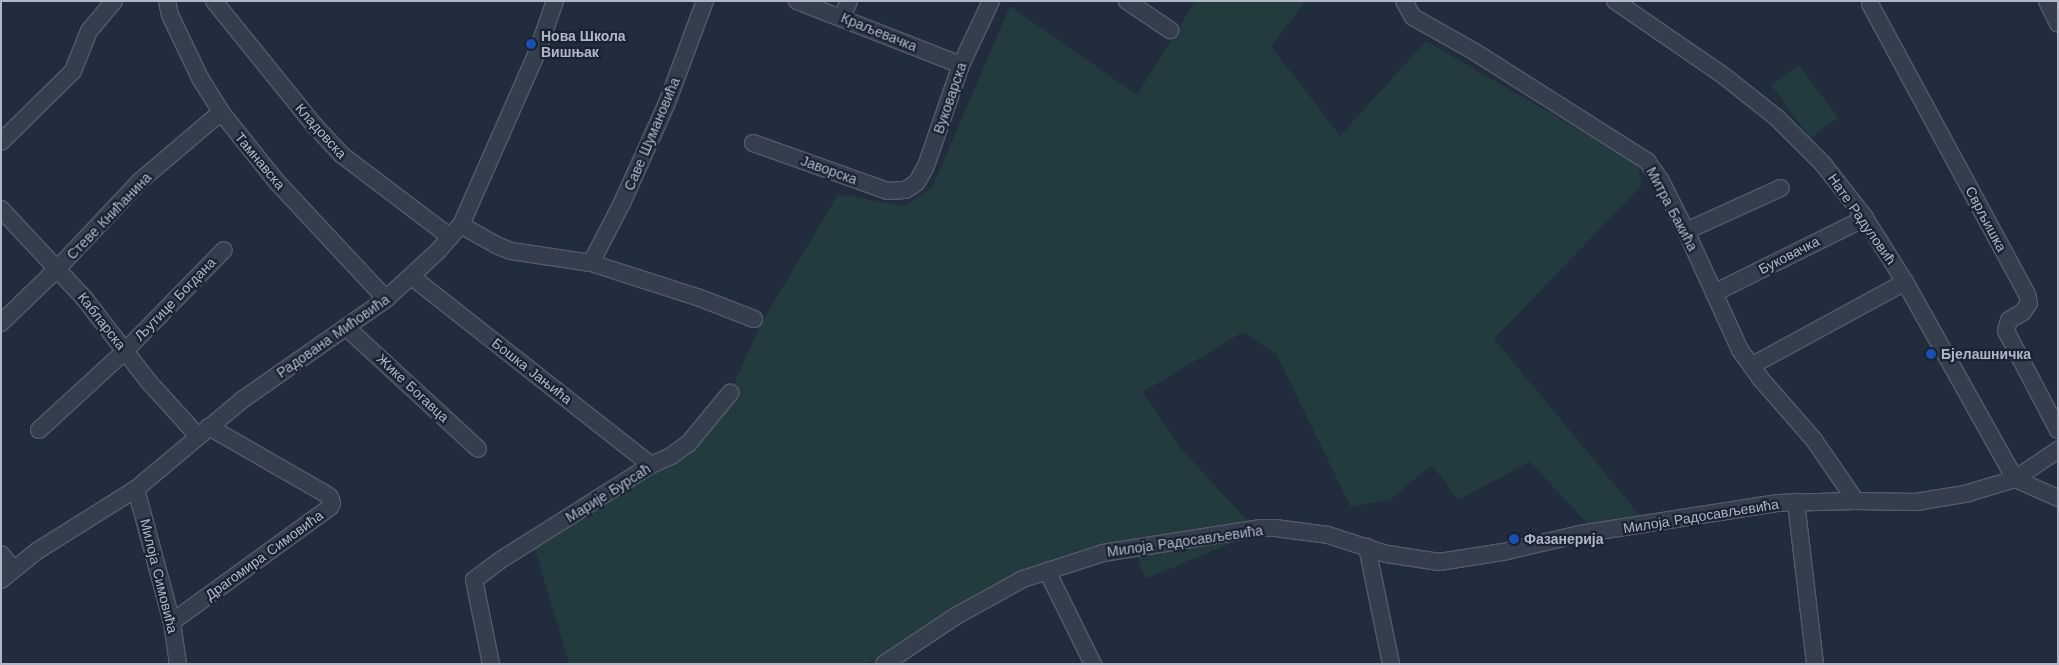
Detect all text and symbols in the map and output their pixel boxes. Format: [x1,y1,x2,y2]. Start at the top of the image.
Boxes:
street label: Краљевачка [839,9,919,55]
place label: Нова Школа Вишњак [541,28,626,60]
marker: Нова Школа Вишњак [525,38,537,50]
street label: Вуковарска [930,60,970,136]
street label: Саве Шумановића [621,75,683,193]
street label: Кладовска [292,100,350,162]
street label: Тамнавска [231,129,289,193]
street label: Јаворска [798,152,860,188]
street label: Митра Бакића [1643,164,1701,254]
street label: Стеве Книћанина [63,169,155,263]
street label: Нате Радуловић [1824,170,1900,268]
street label: Сврљишка [1962,184,2010,254]
street label: Буковачка [1756,232,1822,278]
street label: Љутице Богдана [131,254,219,344]
street label: Кабларска [74,289,130,353]
street label: Радована Мићовића [273,291,393,381]
street label: Бошка Јањића [489,335,575,407]
place label: Бјелашничка [1941,346,2031,362]
marker: Бјелашничка [1925,348,1937,360]
street label: Жике Богавца [373,350,453,426]
street label: Марије Бурсаћ [562,460,654,526]
street label: Милоја Радосављевића [1622,495,1780,537]
street label: Драгомира Симовића [202,507,326,603]
street label: Милоја Симовића [137,517,181,635]
street label: Милоја Радосављевића [1106,522,1264,560]
place label: Фазанерија [1524,531,1604,547]
marker: Фазанерија [1508,533,1520,545]

